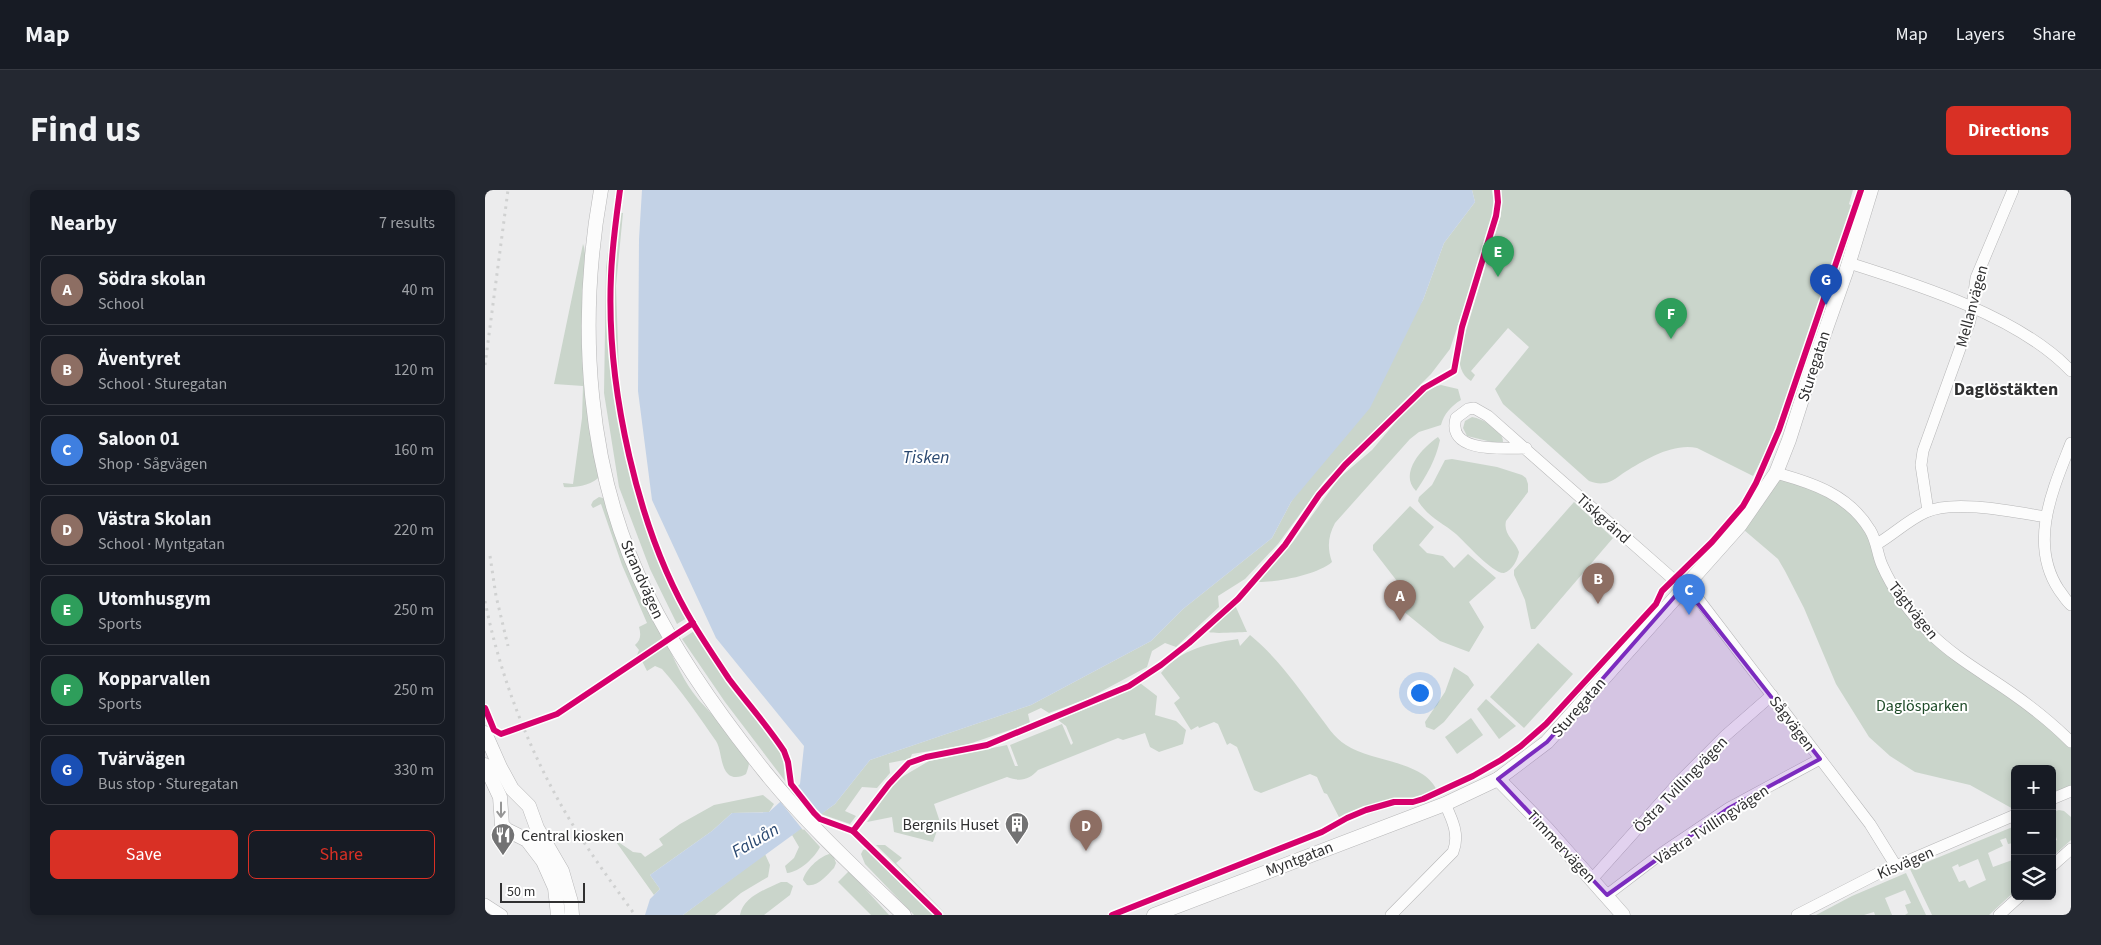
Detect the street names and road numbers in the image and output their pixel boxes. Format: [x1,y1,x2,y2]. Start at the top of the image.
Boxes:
street label: Mellanvägen [1950,263,1993,350]
street label: Sturegatan [1792,328,1836,404]
street label: Tiskgränd [1571,489,1635,549]
street label: Strandvägen [615,536,669,622]
street label: Tägtvägen [1883,577,1943,644]
street label: Sturegatan [1547,673,1611,742]
street label: Sågvägen [1764,691,1820,756]
street label: Östra Tvillingvägen [1629,731,1733,838]
street label: Västra Tvillingvägen [1650,780,1773,870]
street label: Timmervägen [1522,805,1601,888]
street label: Myntgatan [1262,836,1336,882]
street label: Kisvägen [1874,841,1937,885]

